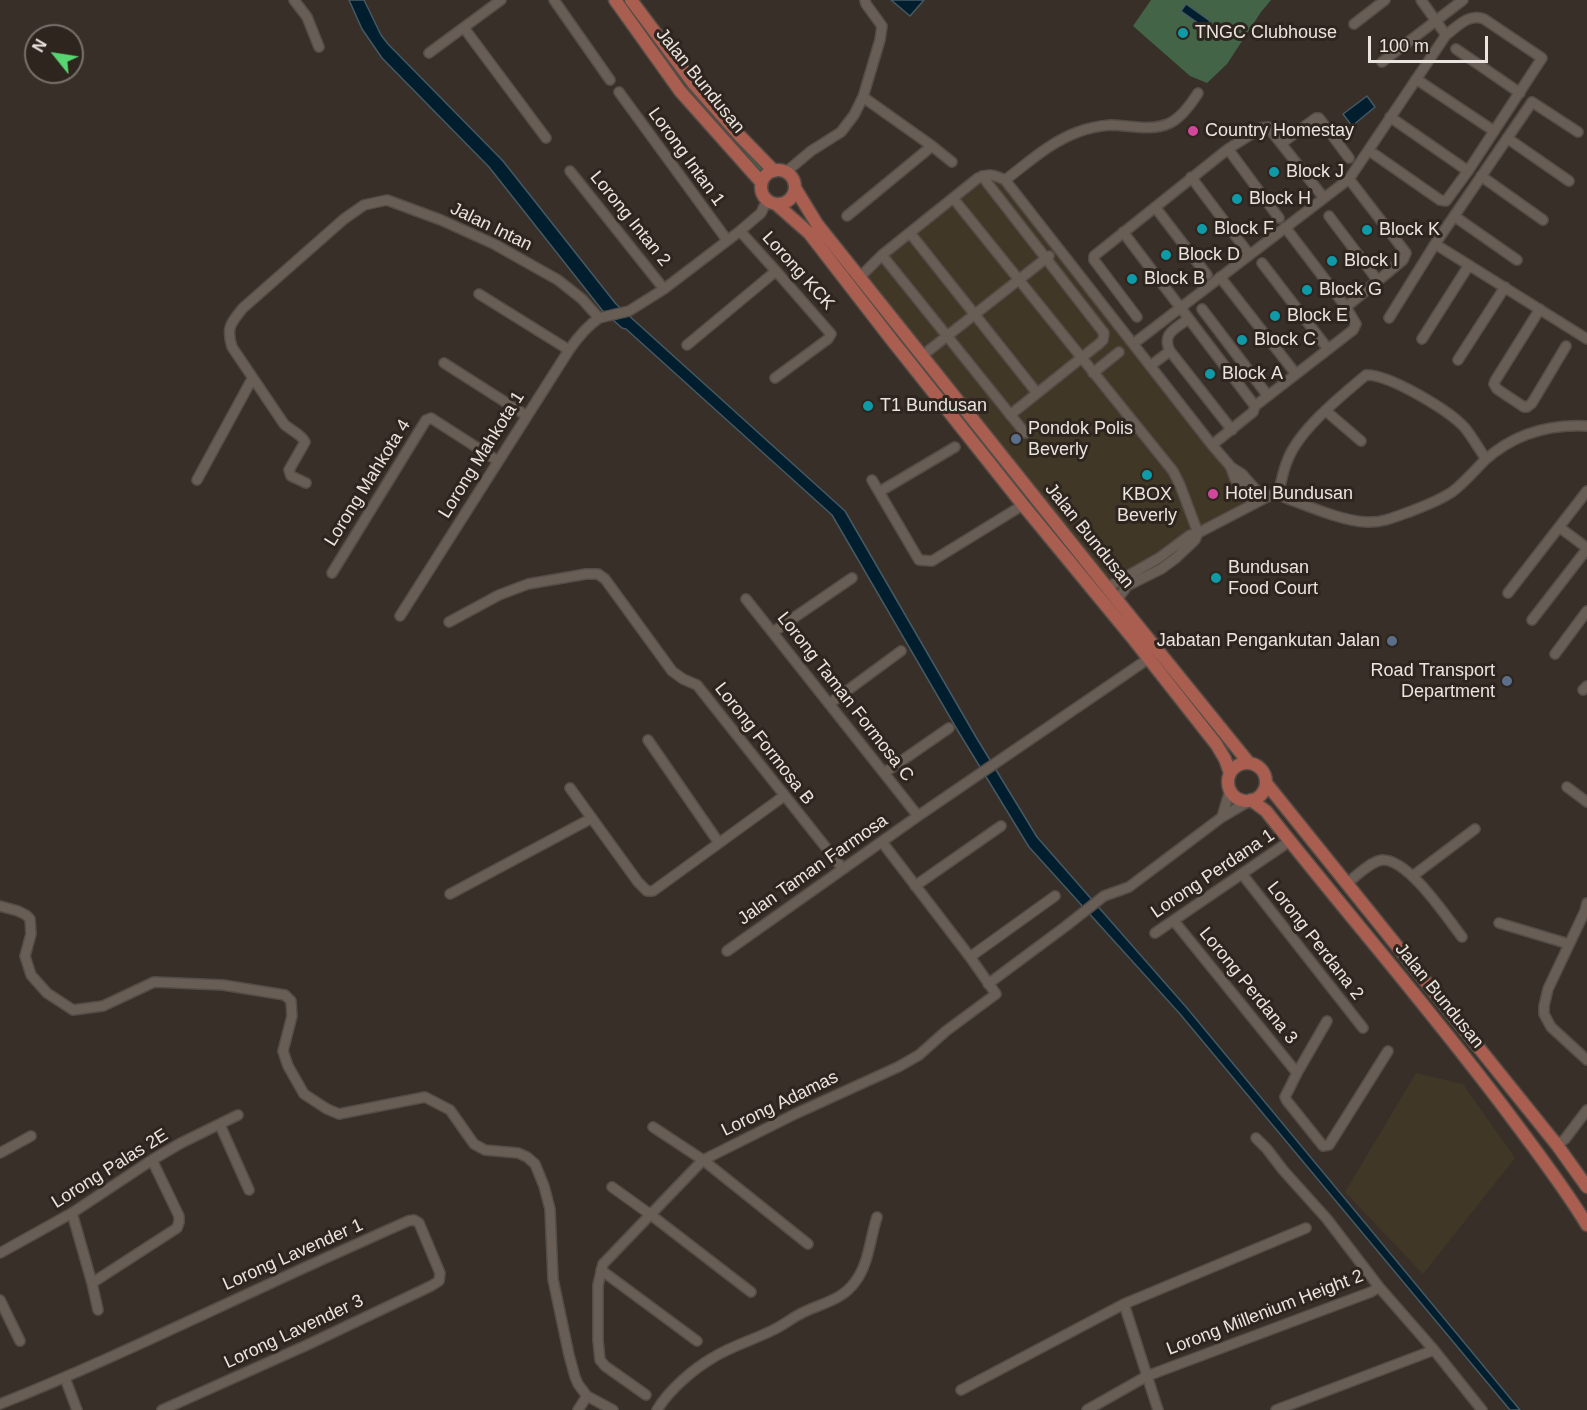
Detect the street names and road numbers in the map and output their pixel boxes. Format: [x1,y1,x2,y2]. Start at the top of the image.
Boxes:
street label: Jalan Bundusan [651,24,749,138]
street label: Lorong Intan 1 [643,104,729,210]
street label: Lorong Intan 2 [585,167,675,271]
street label: Jalan Intan [447,198,535,256]
street label: Lorong KCK [757,227,839,315]
street label: Lorong Mahkota 1 [434,388,530,522]
street label: Lorong Mahkota 4 [320,416,416,550]
street label: Jalan Bundusan [1040,479,1138,593]
street label: Lorong Taman Formosa C [772,608,918,786]
street label: Lorong Formosa B [710,679,818,809]
street label: Jalan Taman Farmosa [734,810,892,930]
street label: Lorong Perdana 1 [1147,825,1279,923]
street label: Lorong Perdana 2 [1262,878,1368,1004]
street label: Lorong Perdana 3 [1194,923,1302,1049]
street label: Jalan Bundusan [1390,939,1488,1053]
street label: Lorong Adamas [718,1066,842,1142]
street label: Lorong Palas 2E [48,1125,172,1213]
street label: Lorong Lavender 1 [220,1214,366,1296]
street label: Lorong Millenium Height 2 [1164,1265,1366,1361]
street label: Lorong Lavender 3 [221,1290,367,1374]

